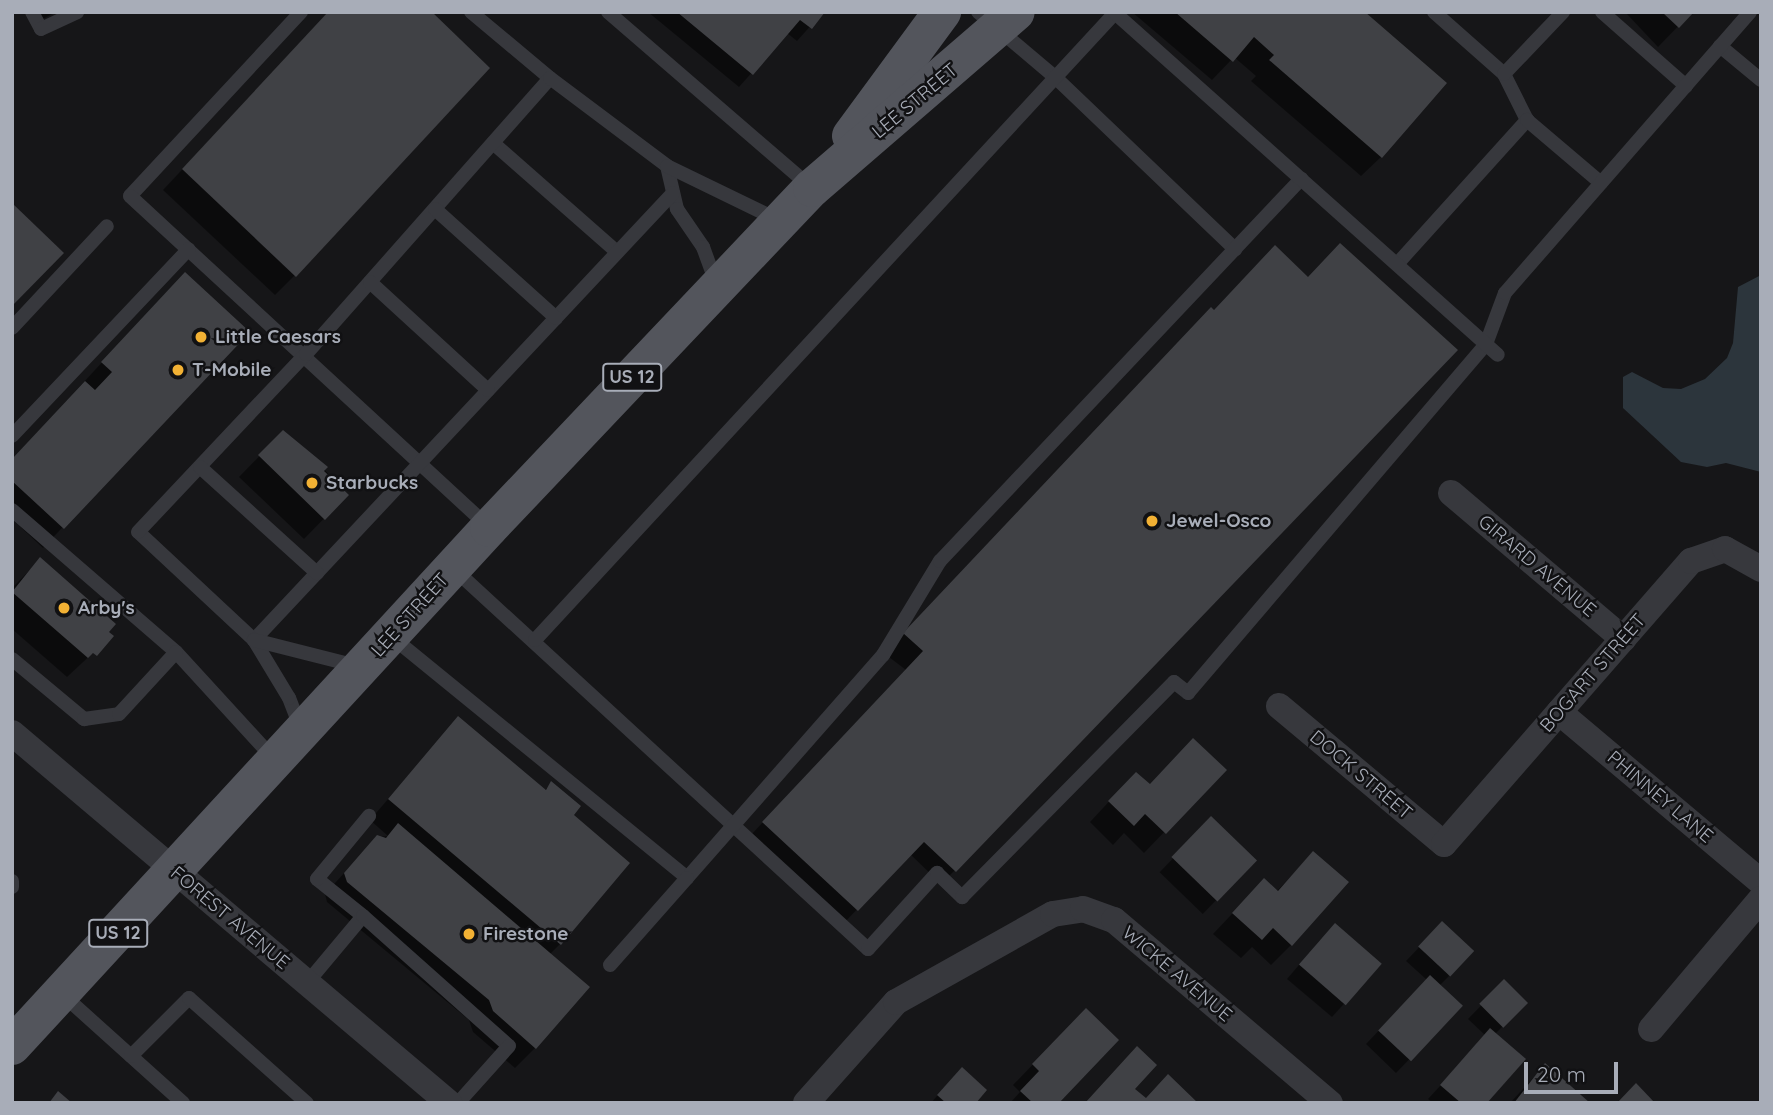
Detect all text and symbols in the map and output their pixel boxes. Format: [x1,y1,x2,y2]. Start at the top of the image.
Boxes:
street label: LEE STREET [868,59,962,143]
place label: Little Caesars [215,326,341,348]
marker: Little Caesars [193,329,209,345]
place label: T-Mobile [192,359,271,381]
marker: T-Mobile [170,362,186,378]
road number: US 12 [600,362,664,391]
place label: Starbucks [326,472,418,494]
marker: Starbucks [304,475,320,491]
place label: Jewel-Osco [1166,510,1271,532]
street label: GIRARD AVENUE [1473,510,1601,622]
marker: Jewel-Osco [1144,513,1160,529]
street label: LEE STREET [366,568,454,662]
place label: Arby's [78,597,135,619]
marker: Arby's [56,600,72,616]
street label: BOGART STREET [1535,609,1651,737]
street label: DOCK STREET [1305,726,1417,824]
street label: PHINNEY LANE [1602,746,1718,848]
street label: FOREST AVENUE [166,862,294,974]
road number: US 12 [86,918,150,948]
street label: WICKE AVENUE [1117,921,1237,1027]
place label: Firestone [483,923,568,945]
marker: Firestone [461,926,477,942]
scale bar [1528,1048,1622,1092]
text: 20 m [1537,1061,1586,1087]

